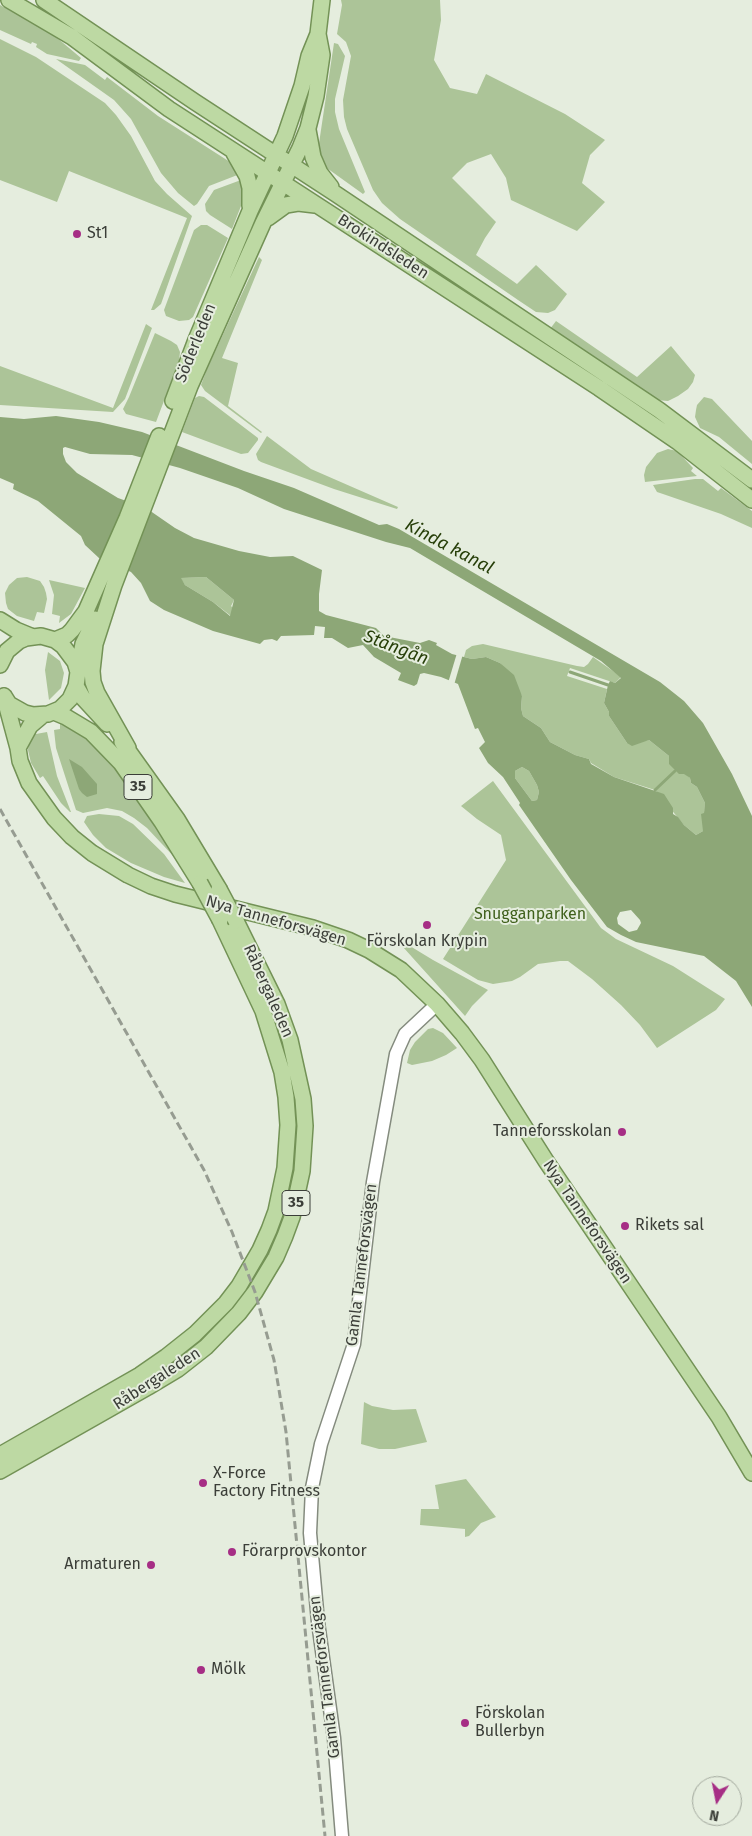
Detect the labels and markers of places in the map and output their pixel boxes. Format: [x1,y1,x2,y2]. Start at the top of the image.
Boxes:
place label: St1 [87,224,108,244]
marker: St1 [71,228,83,240]
marker: Förskolan Krypin [421,919,433,931]
place label: Förskolan Krypin [366,932,488,952]
place label: Tanneforsskolan [493,1122,612,1142]
marker: Tanneforsskolan [616,1126,628,1138]
place label: Rikets sal [635,1216,704,1236]
marker: Rikets sal [619,1220,631,1232]
place label: X-Force Factory Fitness [213,1464,320,1502]
marker: X-Force Factory Fitness [197,1477,209,1489]
place label: Förarprovskontor [242,1542,367,1562]
marker: Förarprovskontor [226,1546,238,1558]
place label: Armaturen [64,1555,141,1575]
marker: Armaturen [145,1559,157,1571]
place label: Mölk [211,1660,246,1680]
marker: Mölk [195,1664,207,1676]
place label: Förskolan Bullerbyn [475,1704,545,1742]
marker: Förskolan Bullerbyn [459,1717,471,1729]

